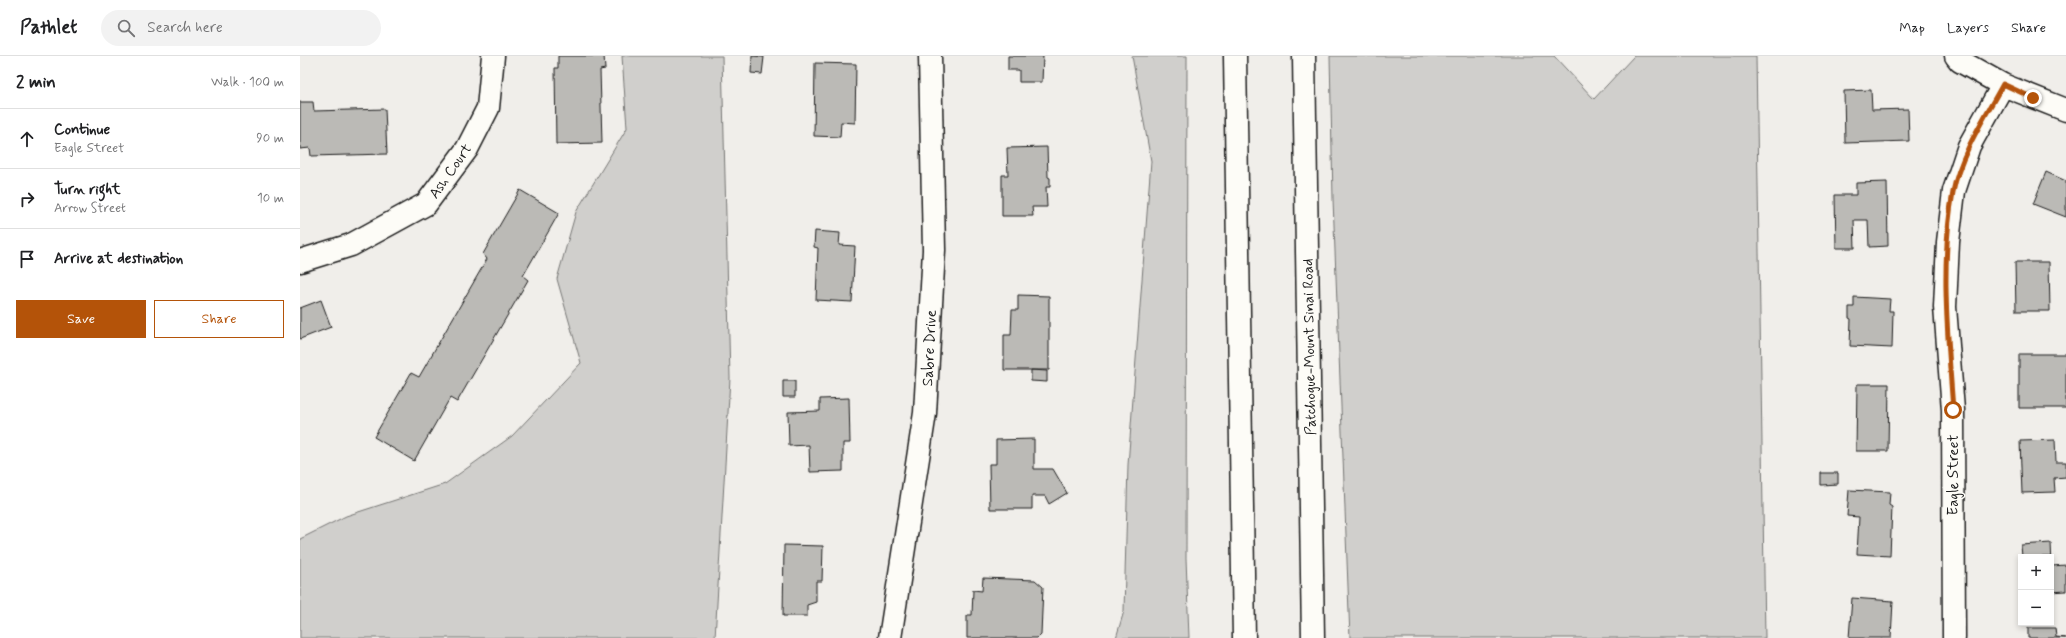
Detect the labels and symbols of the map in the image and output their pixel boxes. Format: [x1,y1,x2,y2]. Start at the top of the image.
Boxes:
route end [2024,89,2042,107]
street label: Ash Court [425,140,477,203]
street label: Patchogue-Mount Sinai Road [1298,258,1322,436]
street label: Sabre Drive [918,309,942,387]
route start [1944,401,1962,419]
street label: Eagle Street [1944,434,1964,516]

